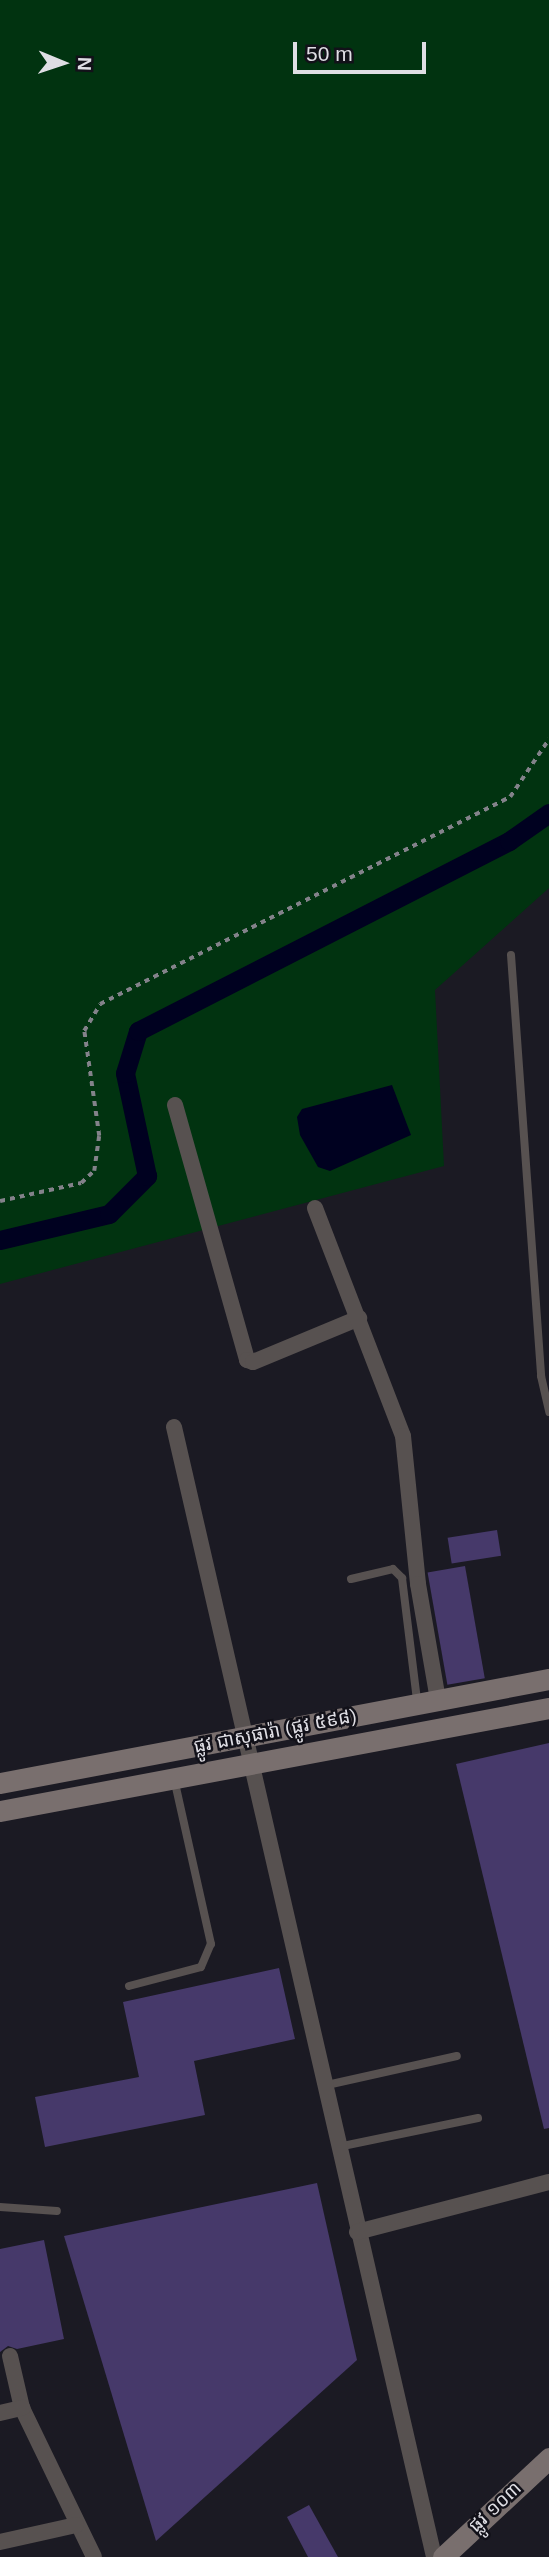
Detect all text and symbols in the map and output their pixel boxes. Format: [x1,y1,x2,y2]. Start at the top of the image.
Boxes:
north arrow [28,28,98,98]
scale bar [297,28,430,72]
text: 50 m [306,42,353,65]
text: N [74,57,95,71]
street label: ផ្លូវ ជាសុផារ៉ា (ផ្លូវ ៥៩៨) [192,1704,358,1758]
street label: ផ្លូវ ១០៣ [464,2477,526,2537]

